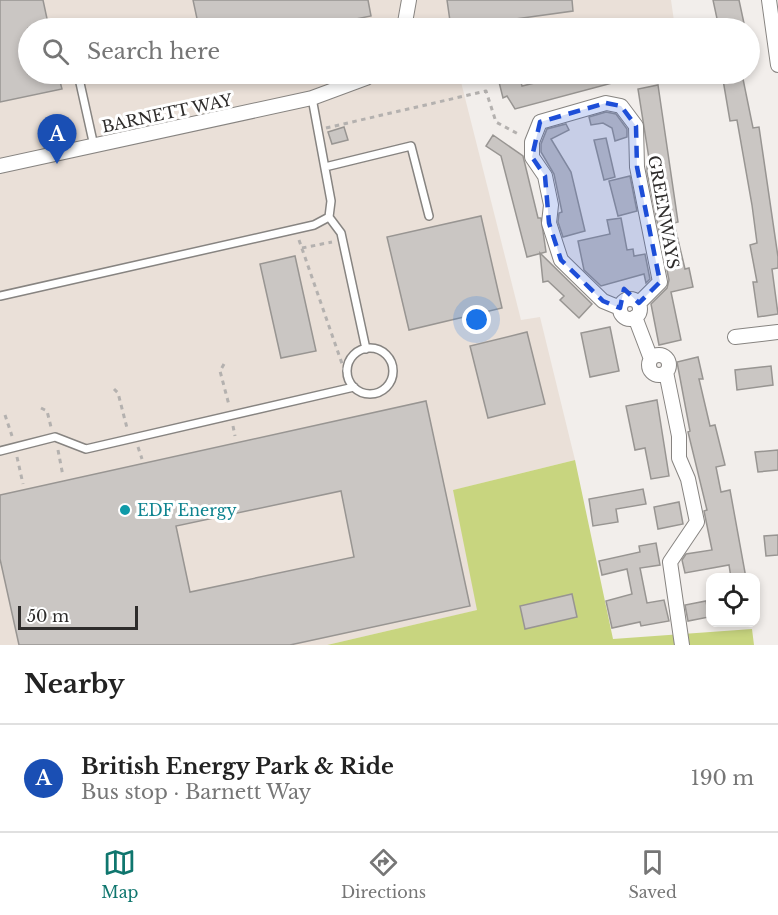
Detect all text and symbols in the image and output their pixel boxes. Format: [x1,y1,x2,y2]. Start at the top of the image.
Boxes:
search box [18,18,760,84]
icon: search [39,35,72,68]
text: Search here [87,38,220,65]
street label: BARNETT WAY [100,89,234,137]
pin: A [38,114,76,164]
street label: GREENWAYS [644,154,684,270]
your location [462,305,491,334]
place label: EDF Energy [137,500,237,520]
marker: EDF Energy [118,503,132,517]
map controls [706,573,760,627]
button: locate [706,573,760,627]
scale bar [18,603,138,630]
text: 50 m [27,606,69,626]
text: Nearby [24,668,125,700]
text: British Energy Park & Ride [81,753,394,780]
text: A [35,766,52,790]
text: 190 m [691,766,754,790]
text: Bus stop · Barnett Way [81,780,311,804]
tab: Map [101,846,138,902]
tab: Directions [341,846,426,902]
tab: Saved [628,846,677,902]

